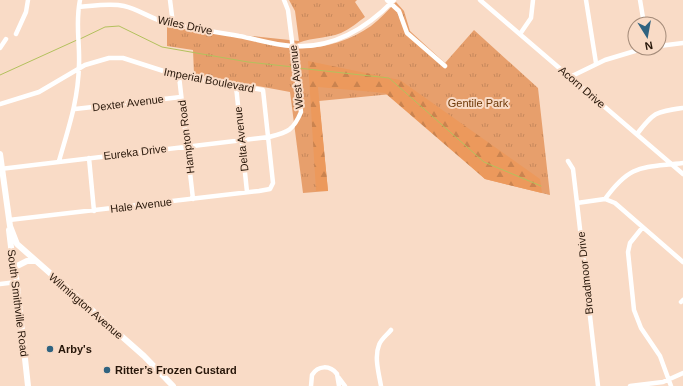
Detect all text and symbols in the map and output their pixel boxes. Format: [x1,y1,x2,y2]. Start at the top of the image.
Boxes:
street label: Wiles Drive [157,13,213,37]
north arrow [627,16,667,56]
text: N [644,39,654,52]
street label: West Avenue [287,44,305,110]
street label: Acorn Drive [556,64,608,110]
street label: Imperial Boulevard [163,65,255,95]
street label: Dexter Avenue [92,93,164,113]
park label: Gentile Park [448,97,509,109]
street label: Hampton Road [176,100,196,174]
street label: Delta Avenue [232,106,250,172]
street label: Eureka Drive [103,142,167,162]
street label: Hale Avenue [109,195,173,215]
street label: Broadmoor Drive [575,231,595,315]
street label: South Smithville Road [5,249,31,357]
street label: Wilmington Avenue [47,271,125,341]
place label: Arby's [58,343,92,355]
marker: Arby's [45,344,55,354]
place label: Ritter’s Frozen Custard [115,364,237,376]
marker: Ritter’s Frozen Custard [102,365,112,375]

